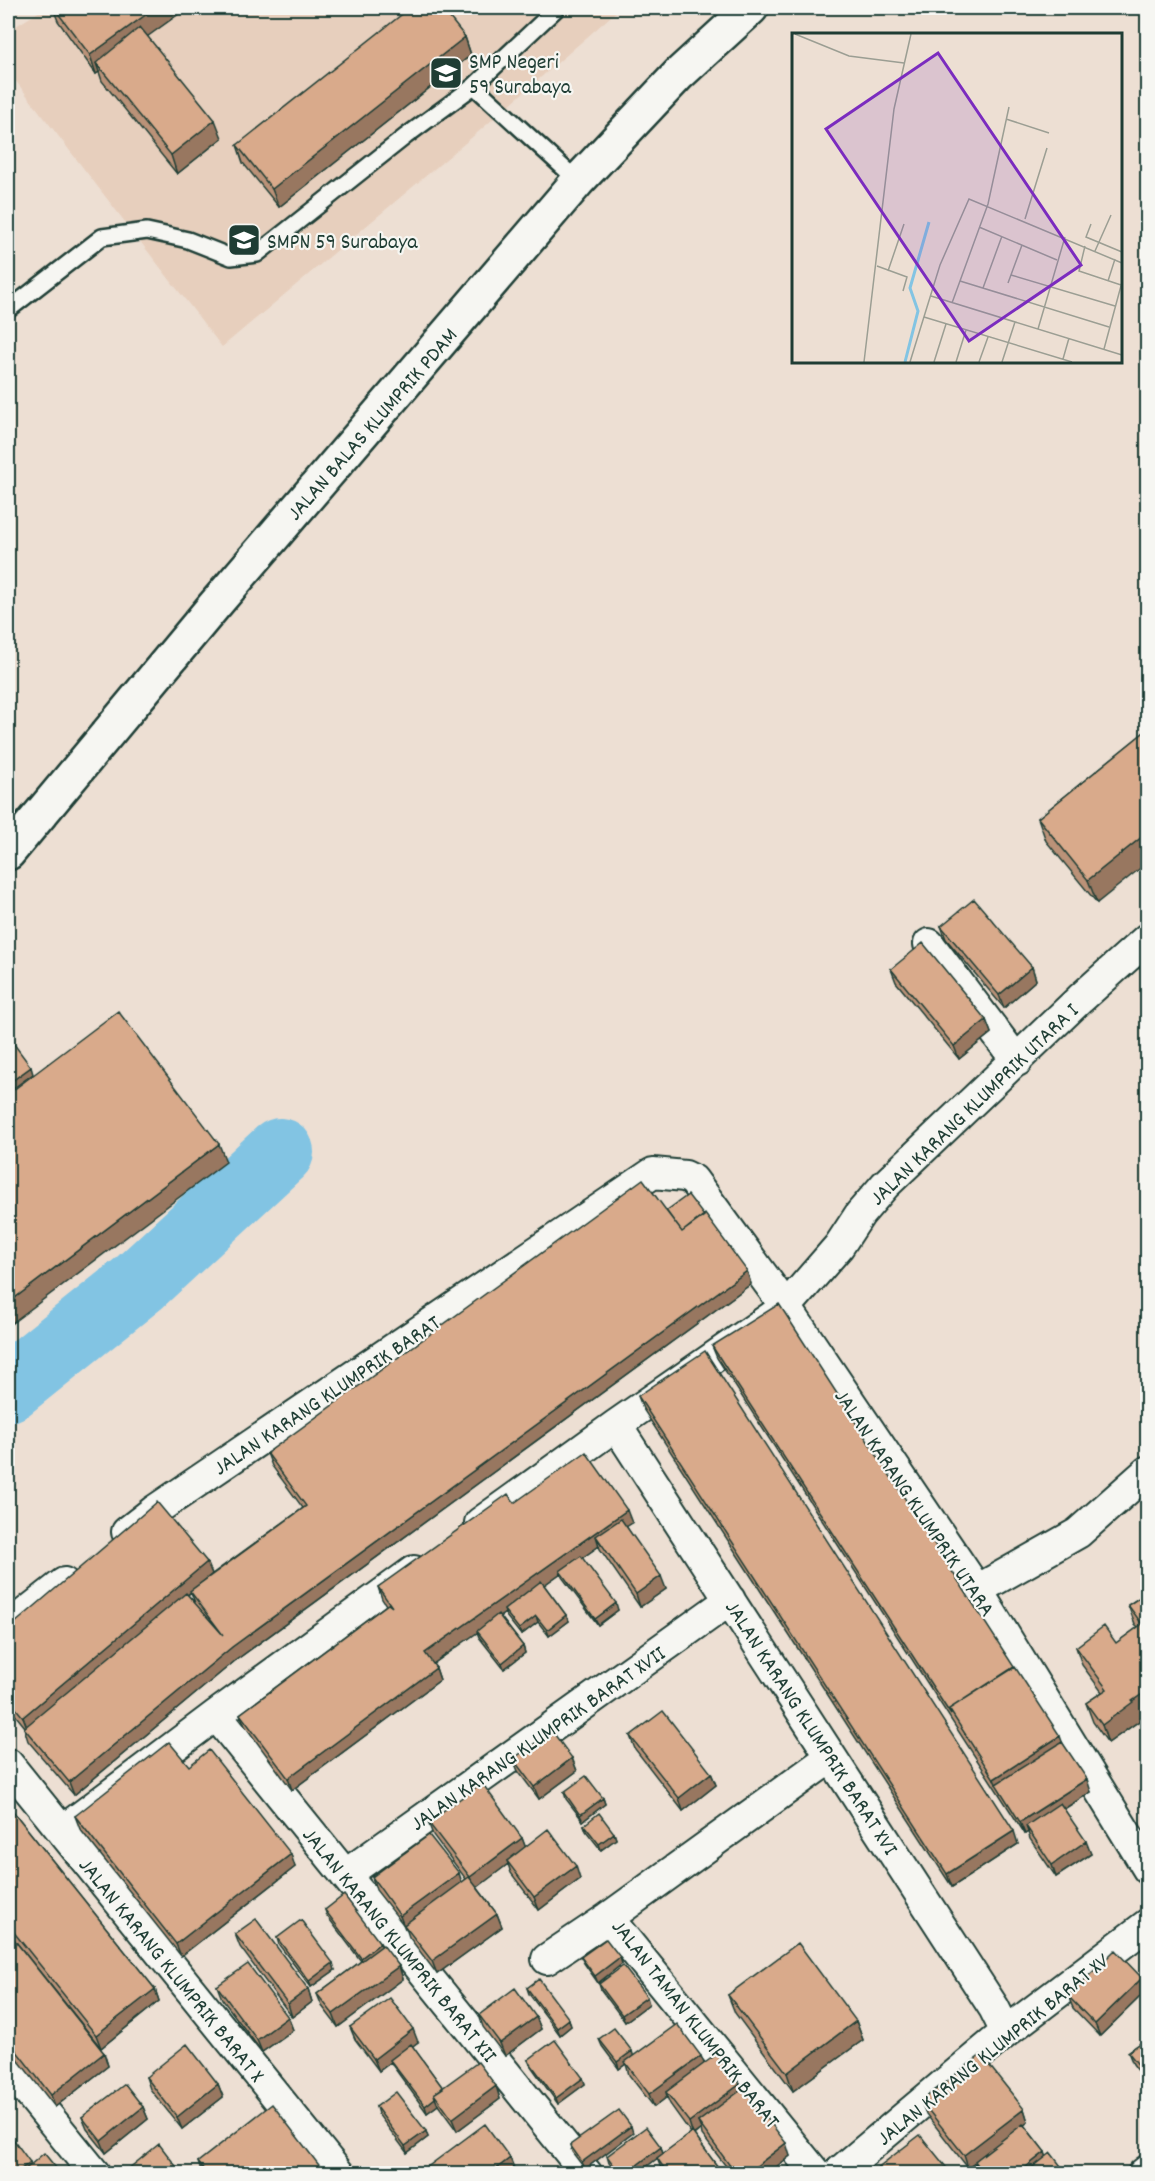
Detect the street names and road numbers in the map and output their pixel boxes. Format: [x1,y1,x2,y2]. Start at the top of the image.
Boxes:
street label: JALAN BALAS KLUMPRIK PDAM [281,322,466,529]
street label: JALAN KARANG KLUMPRIK UTARA I [864,997,1087,1214]
street label: JALAN KARANG KLUMPRIK BARAT [208,1309,448,1485]
street label: JALAN KARANG KLUMPRIK UTARA [825,1384,1001,1624]
street label: JALAN KARANG KLUMPRIK BARAT XVI [716,1595,904,1863]
street label: JALAN KARANG KLUMPRIK BARAT XVII [405,1640,673,1840]
street label: JALAN KARANG KLUMPRIK BARAT XII [294,1822,503,2071]
street label: JALAN KARANG KLUMPRIK BARAT X [70,1852,271,2090]
street label: JALAN TAMAN KLUMPRIK BARAT [603,1914,786,2136]
street label: JALAN KARANG KLUMPRIK BARAT XV [871,1947,1118,2155]

